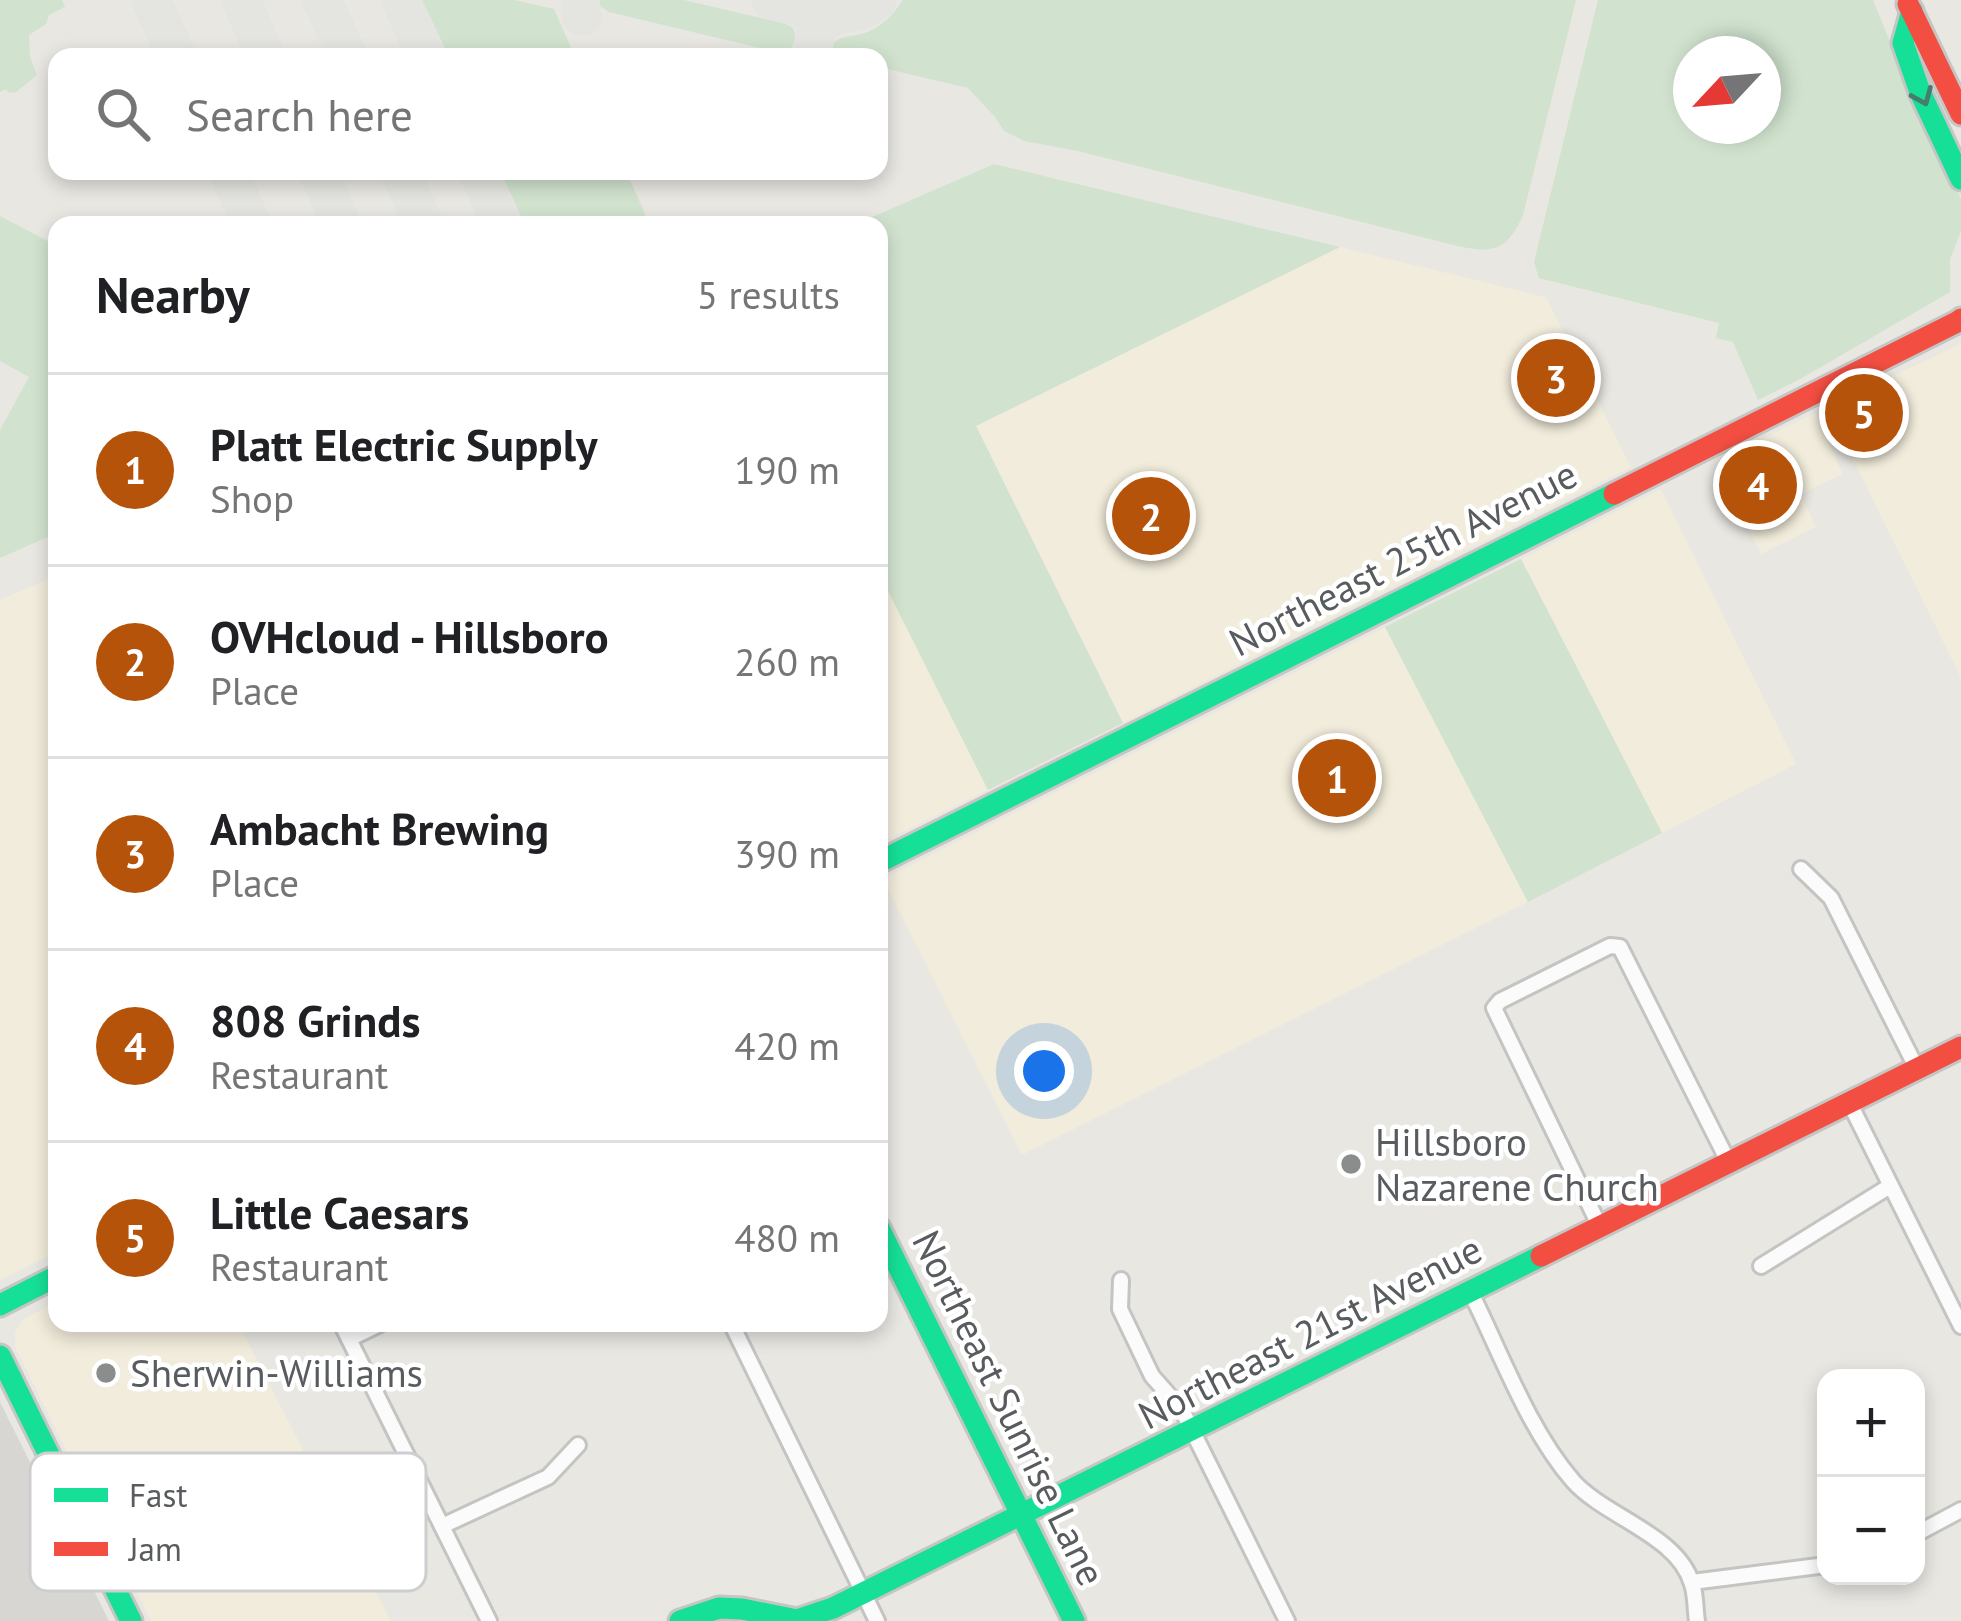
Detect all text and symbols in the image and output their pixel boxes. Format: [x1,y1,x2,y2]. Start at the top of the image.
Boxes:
north arrow [1673,36,1781,144]
search box [48,48,888,180]
icon: search [90,81,156,147]
text: Search here [186,85,413,143]
one-way arrow [1909,85,1933,106]
text: Nearby [96,261,250,327]
text: 5 results [697,269,840,320]
pin: 3 [1517,333,1595,423]
pin: 5 [1825,368,1903,458]
text: Platt Electric Supply [210,415,597,473]
pin: 4 [1719,440,1797,530]
text: 1 [124,444,146,495]
text: 190 m [734,444,840,495]
street label: Northeast 25th Avenue [1220,448,1585,667]
pin: 2 [1112,471,1190,561]
text: Shop [210,473,294,524]
text: OVHcloud - Hillsboro [210,607,609,665]
text: 2 [124,636,146,687]
text: 260 m [734,636,840,687]
text: Place [210,665,299,716]
pin: 1 [1298,733,1376,823]
text: Ambacht Brewing [210,799,549,857]
text: 3 [124,828,146,879]
text: 390 m [734,828,840,879]
text: Place [210,857,299,908]
text: 808 Grinds [210,991,420,1049]
text: 4 [124,1020,146,1071]
text: 420 m [734,1020,840,1071]
your location [1014,1041,1074,1101]
text: Restaurant [210,1049,388,1100]
place label: Hillsboro Nazarene Church [1375,1116,1659,1212]
marker: Hillsboro Nazarene Church [1338,1151,1364,1177]
text: Little Caesars [210,1183,469,1241]
text: 5 [124,1212,146,1263]
text: 480 m [734,1212,840,1263]
street label: Northeast Sunrise Lane [901,1222,1118,1594]
street label: Northeast 21st Avenue [1130,1223,1490,1440]
text: Restaurant [210,1241,388,1292]
place label: Sherwin-Williams [130,1347,423,1398]
marker: Sherwin-Williams [93,1360,119,1386]
map controls [1817,1369,1925,1585]
button: + [1817,1369,1925,1477]
legend [30,1453,426,1591]
text: Fast [129,1473,188,1516]
button: − [1817,1477,1925,1585]
text: Jam [127,1527,182,1570]

